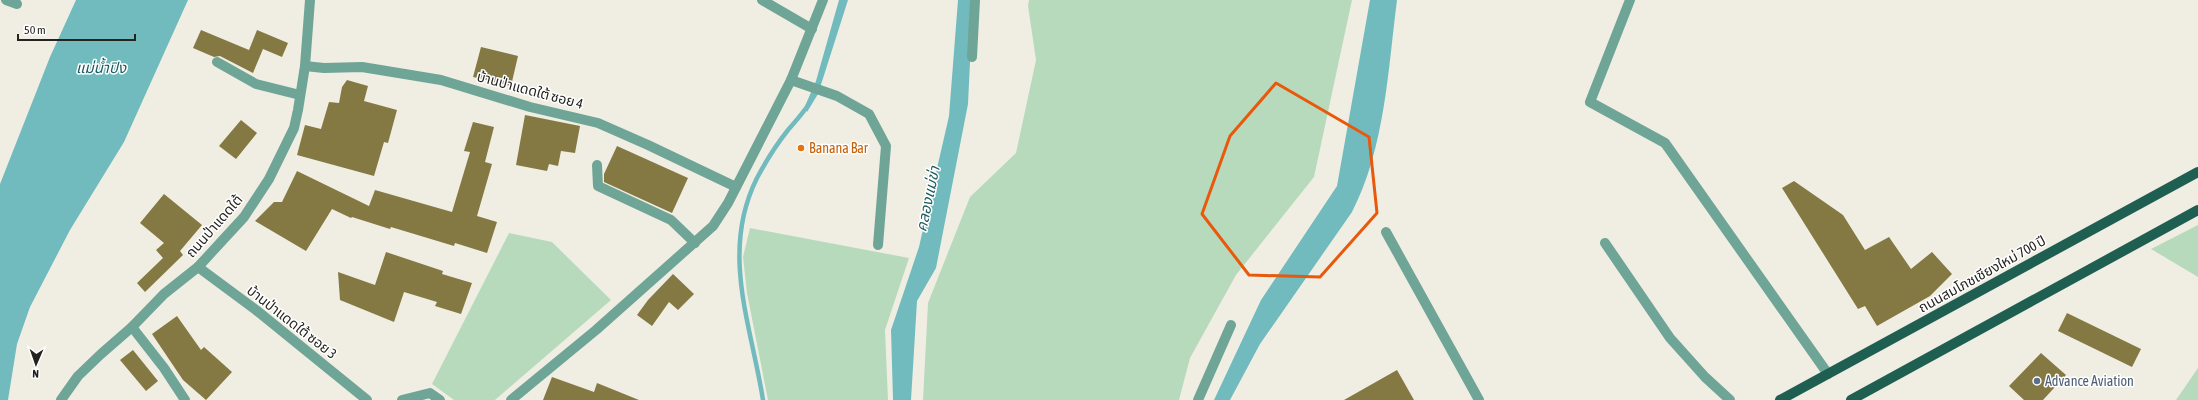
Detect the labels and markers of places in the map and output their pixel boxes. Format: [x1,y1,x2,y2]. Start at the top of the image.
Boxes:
place label: Banana Bar [809,140,869,156]
marker: Banana Bar [796,143,806,153]
place label: Advance Aviation [2045,373,2134,389]
marker: Advance Aviation [2032,376,2042,386]

